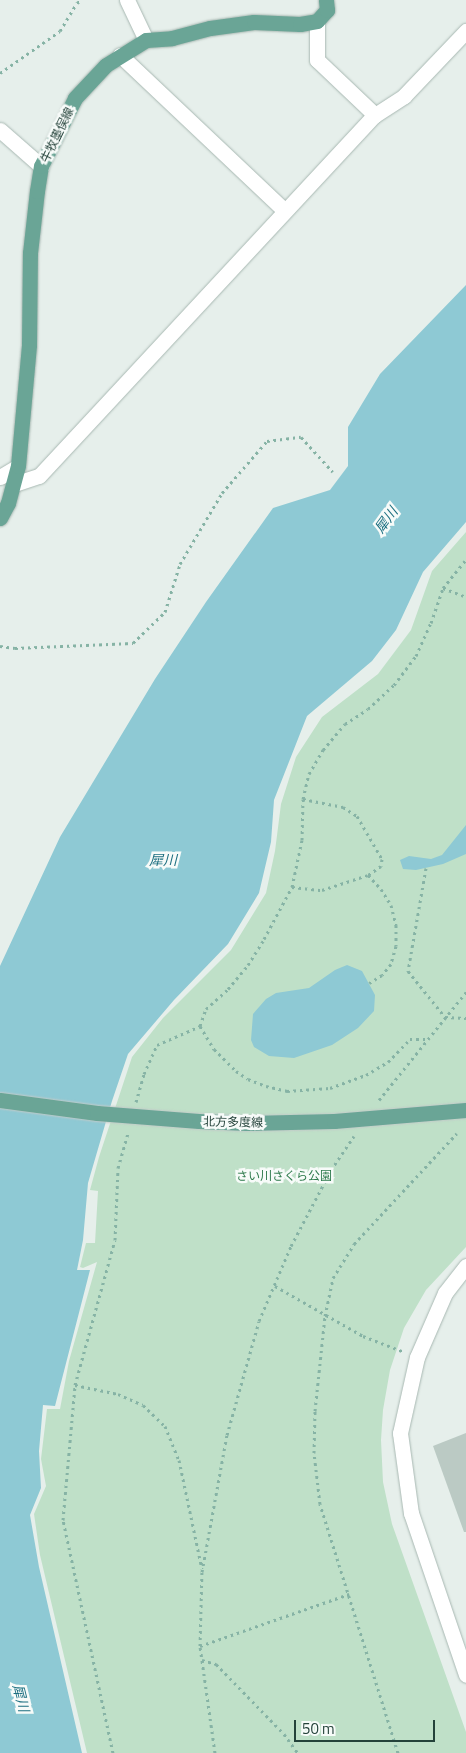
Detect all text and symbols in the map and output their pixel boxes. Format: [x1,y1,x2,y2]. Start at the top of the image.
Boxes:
street label: 牛牧墨俣線 [37,105,77,165]
water label: 犀川 [371,504,401,536]
water label: 犀川 [149,852,177,868]
street label: 北方多度線 [203,1114,263,1130]
park label: さい川さくら公園 [236,1169,332,1183]
water label: 犀川 [9,1682,33,1714]
scale bar [296,1710,437,1742]
text: 50 m [302,1717,335,1740]

